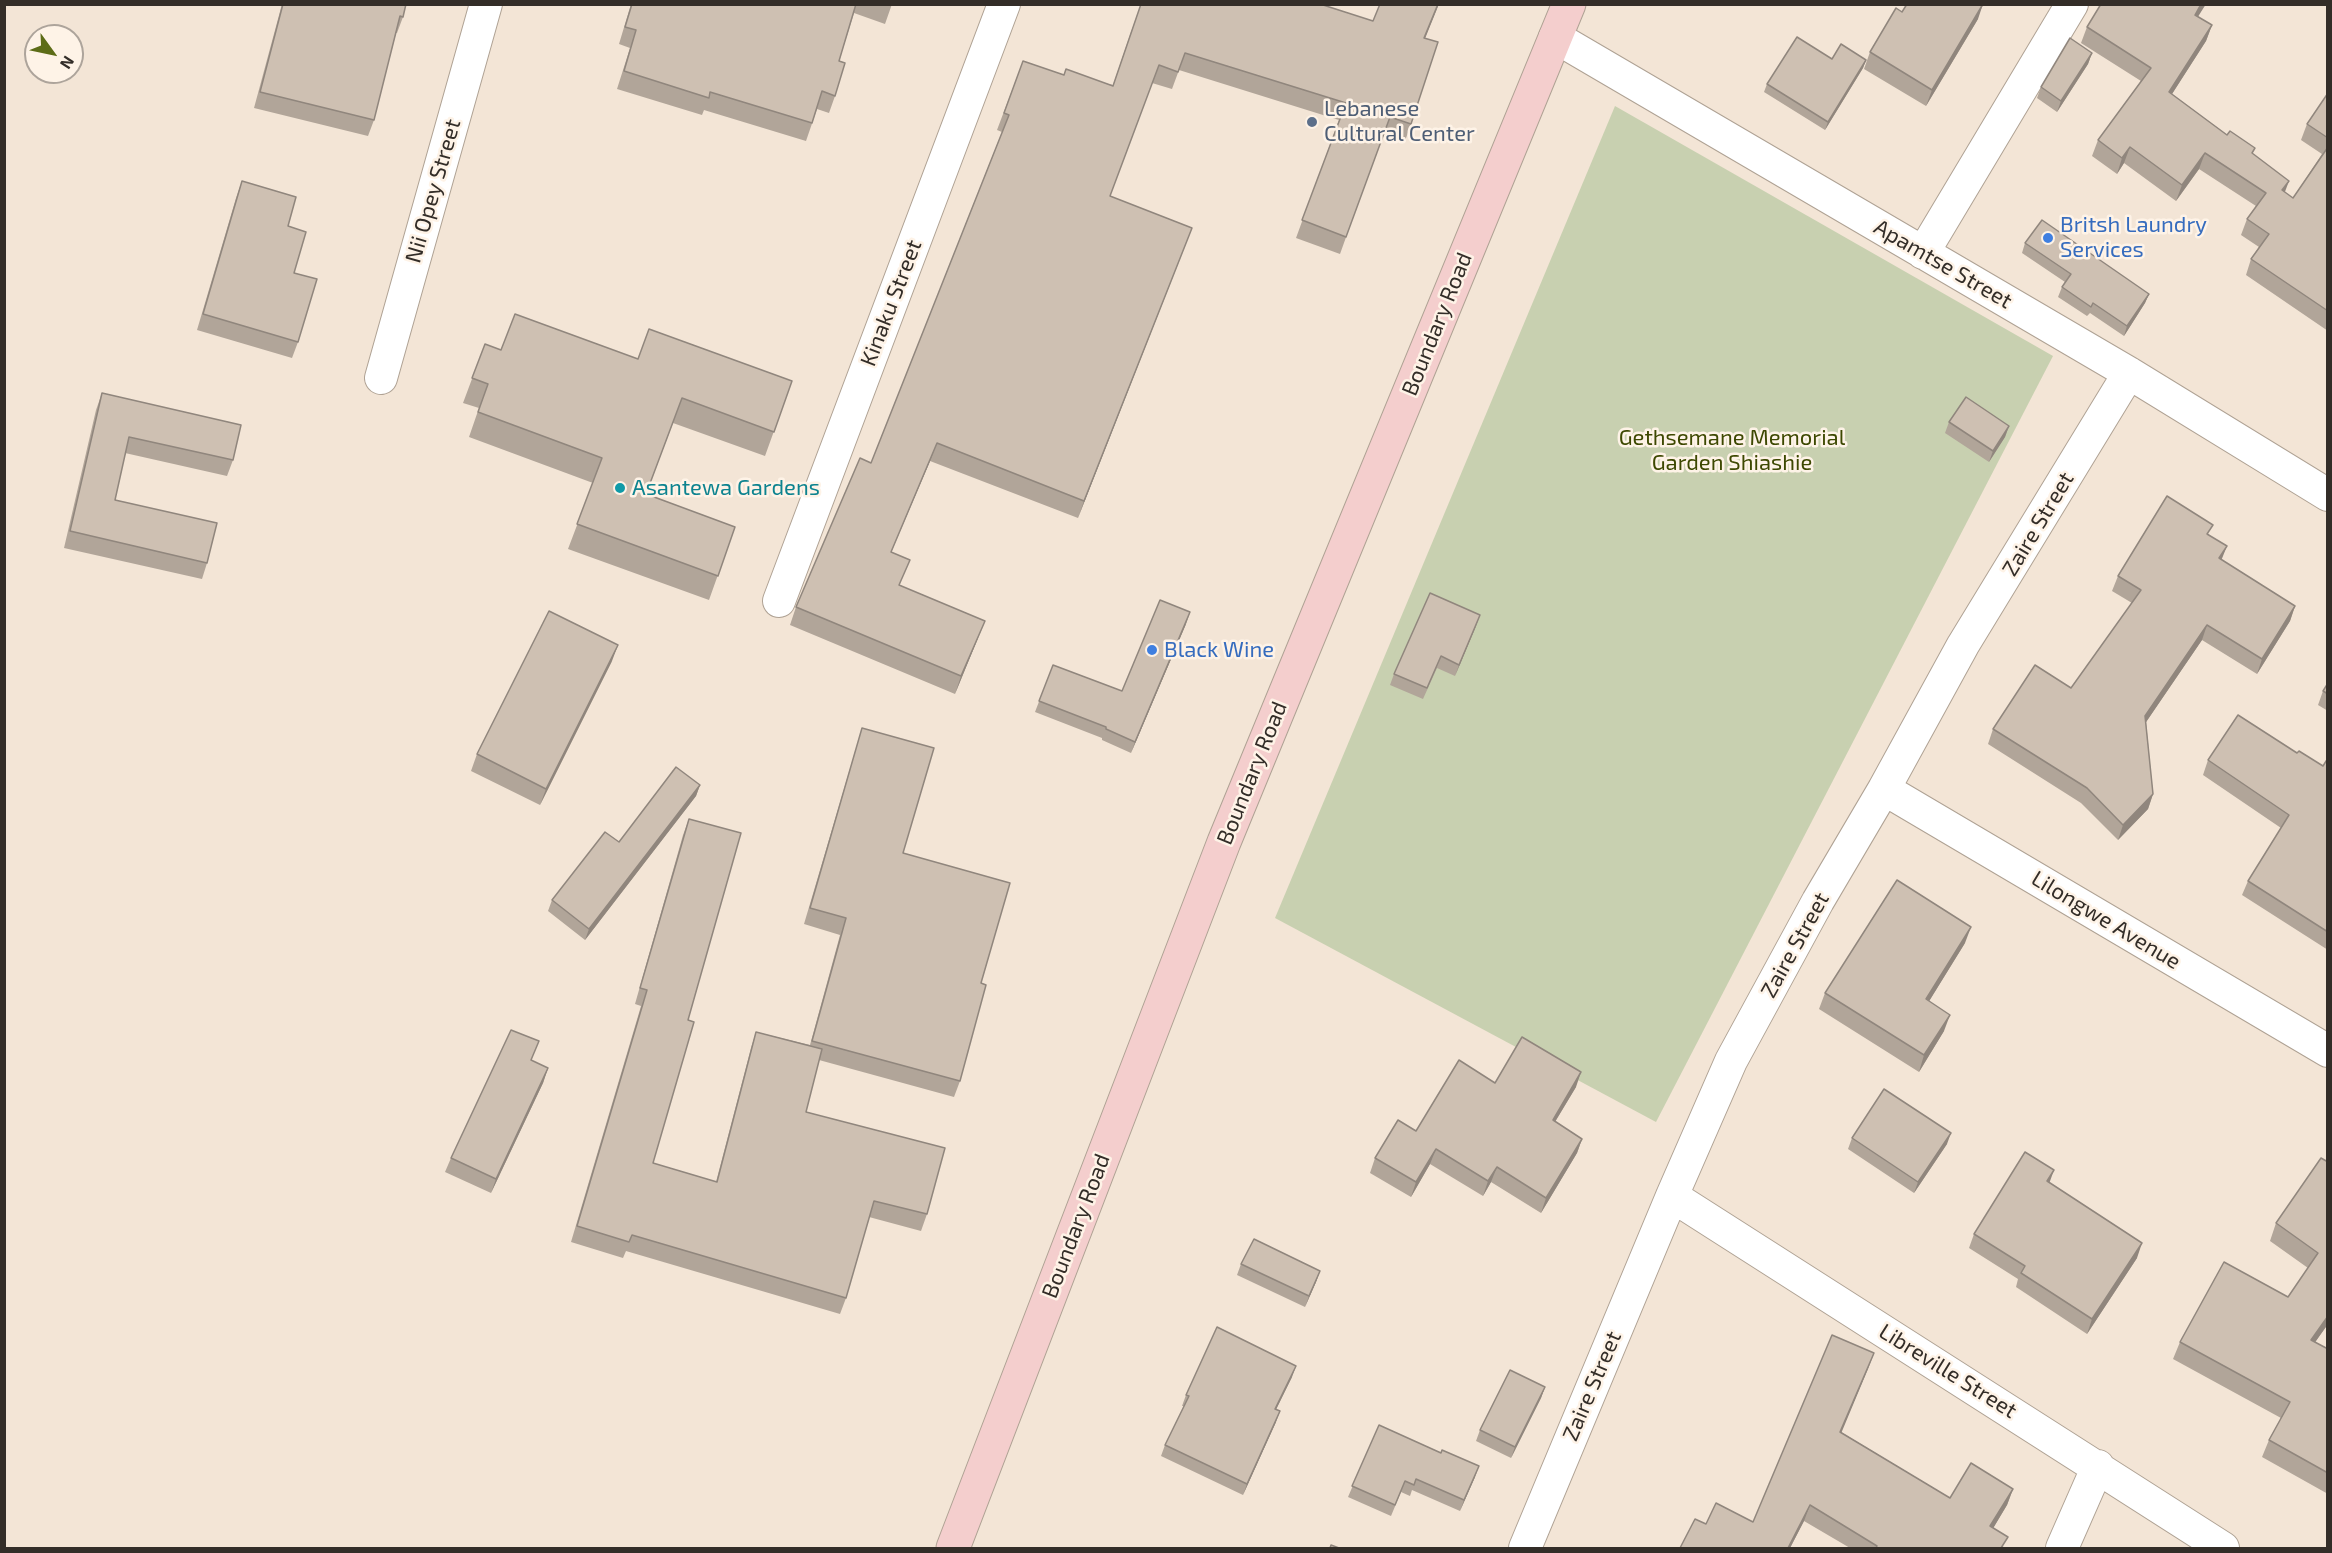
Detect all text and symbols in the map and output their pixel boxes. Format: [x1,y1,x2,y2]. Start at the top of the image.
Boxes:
north arrow [24,24,84,84]
text: N [57,53,79,73]
place label: Lebanese Cultural Center [1324,96,1475,148]
marker: Lebanese Cultural Center [1305,115,1319,129]
street label: Nii Opey Street [400,116,466,266]
place label: Britsh Laundry Services [2060,212,2207,264]
street label: Apamtse Street [1869,214,2017,314]
marker: Britsh Laundry Services [2041,231,2055,245]
street label: Kinaku Street [855,236,927,370]
street label: Boundary Road [1396,249,1478,399]
park label: Gethsemane Memorial Garden Shiashie [1619,425,1845,476]
street label: Zaire Street [1997,467,2079,581]
place label: Asantewa Gardens [632,475,820,501]
marker: Asantewa Gardens [613,481,627,495]
place label: Black Wine [1164,637,1274,663]
marker: Black Wine [1145,643,1159,657]
street label: Boundary Road [1211,698,1293,848]
street label: Lilongwe Avenue [2027,865,2185,975]
street label: Zaire Street [1755,888,1835,1002]
street label: Boundary Road [1036,1150,1116,1302]
street label: Libreville Street [1874,1318,2022,1424]
street label: Zaire Street [1557,1327,1627,1445]

